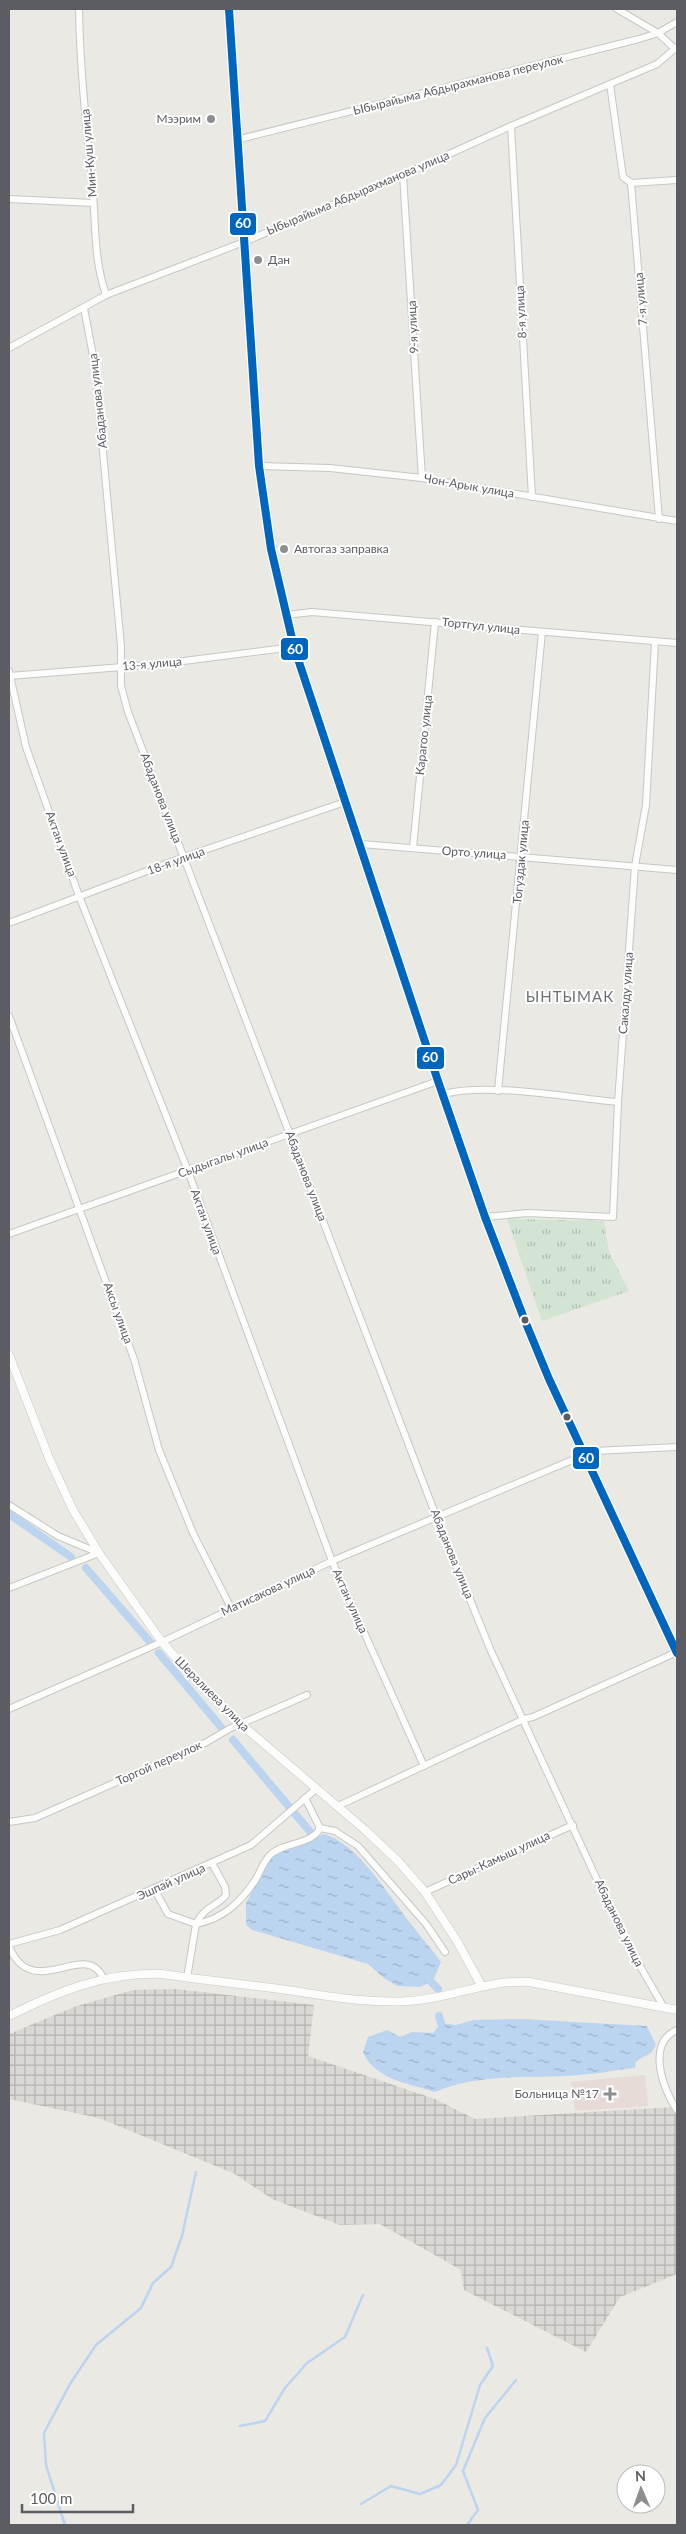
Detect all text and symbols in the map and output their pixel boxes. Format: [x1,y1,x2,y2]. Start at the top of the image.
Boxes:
street label: Ыбырайыма Абдырахманова переулок [351,51,565,118]
street label: Мин-Куш улица [77,108,100,198]
place label: Мээрим [156,111,201,126]
marker: Мээрим [205,113,217,125]
street label: Ыбырайыма Абдырахманова улица [264,147,452,238]
line badge: 60 [229,212,257,236]
text: 60 [235,214,251,231]
place label: Дан [268,252,290,267]
marker: Дан [252,254,264,266]
street label: 7-я улица [631,272,650,326]
street label: 8-я улица [512,285,529,339]
street label: 9-я улица [404,300,421,354]
street label: Абаданова улица [85,353,110,449]
street label: Чон-Арык улица [423,470,515,501]
place label: Автогаз заправка [294,541,389,556]
marker: Автогаз заправка [278,543,290,555]
street label: Тортгул улица [441,614,521,637]
line badge: 60 [280,637,309,661]
text: 60 [287,640,303,657]
street label: 13-я улица [121,653,183,674]
street label: Карагоо улица [412,694,435,776]
street label: Абаданова улица [137,751,186,845]
street label: Актан улица [43,809,80,879]
street label: Тогуздак улица [509,819,532,905]
street label: 18-я улица [145,843,207,878]
street label: Орто улица [441,843,507,862]
street label: Сакалду улица [615,951,636,1035]
district label: ЫНТЫМАК [526,987,614,1005]
line badge: 60 [416,1046,445,1070]
text: 60 [422,1048,438,1065]
street label: Абаданова улица [282,1129,331,1223]
street label: Сыдыгалы улица [176,1134,270,1181]
street label: Актан улица [188,1187,225,1257]
street label: Аксы улица [100,1280,137,1346]
unlabelled marker [520,1315,530,1325]
unlabelled marker [562,1412,572,1422]
line badge: 60 [572,1446,600,1470]
text: 60 [578,1449,594,1466]
street label: Абаданова улица [428,1507,477,1601]
street label: Матисакова улица [218,1562,317,1619]
street label: Актан улица [330,1566,371,1635]
street label: Шералиева улица [172,1653,253,1734]
street label: Торгой переулок [114,1737,205,1788]
street label: Сары-Камыш улица [446,1827,552,1888]
street label: Эшпай улица [134,1860,207,1903]
street label: Абаданова улица [592,1877,647,1969]
place label: Больница №17 [514,2086,599,2101]
marker: Больница №17 [603,2087,617,2101]
north arrow [616,2464,666,2514]
text: N [635,2467,646,2484]
scale bar [22,2482,134,2514]
text: 100 m [30,2489,72,2507]

